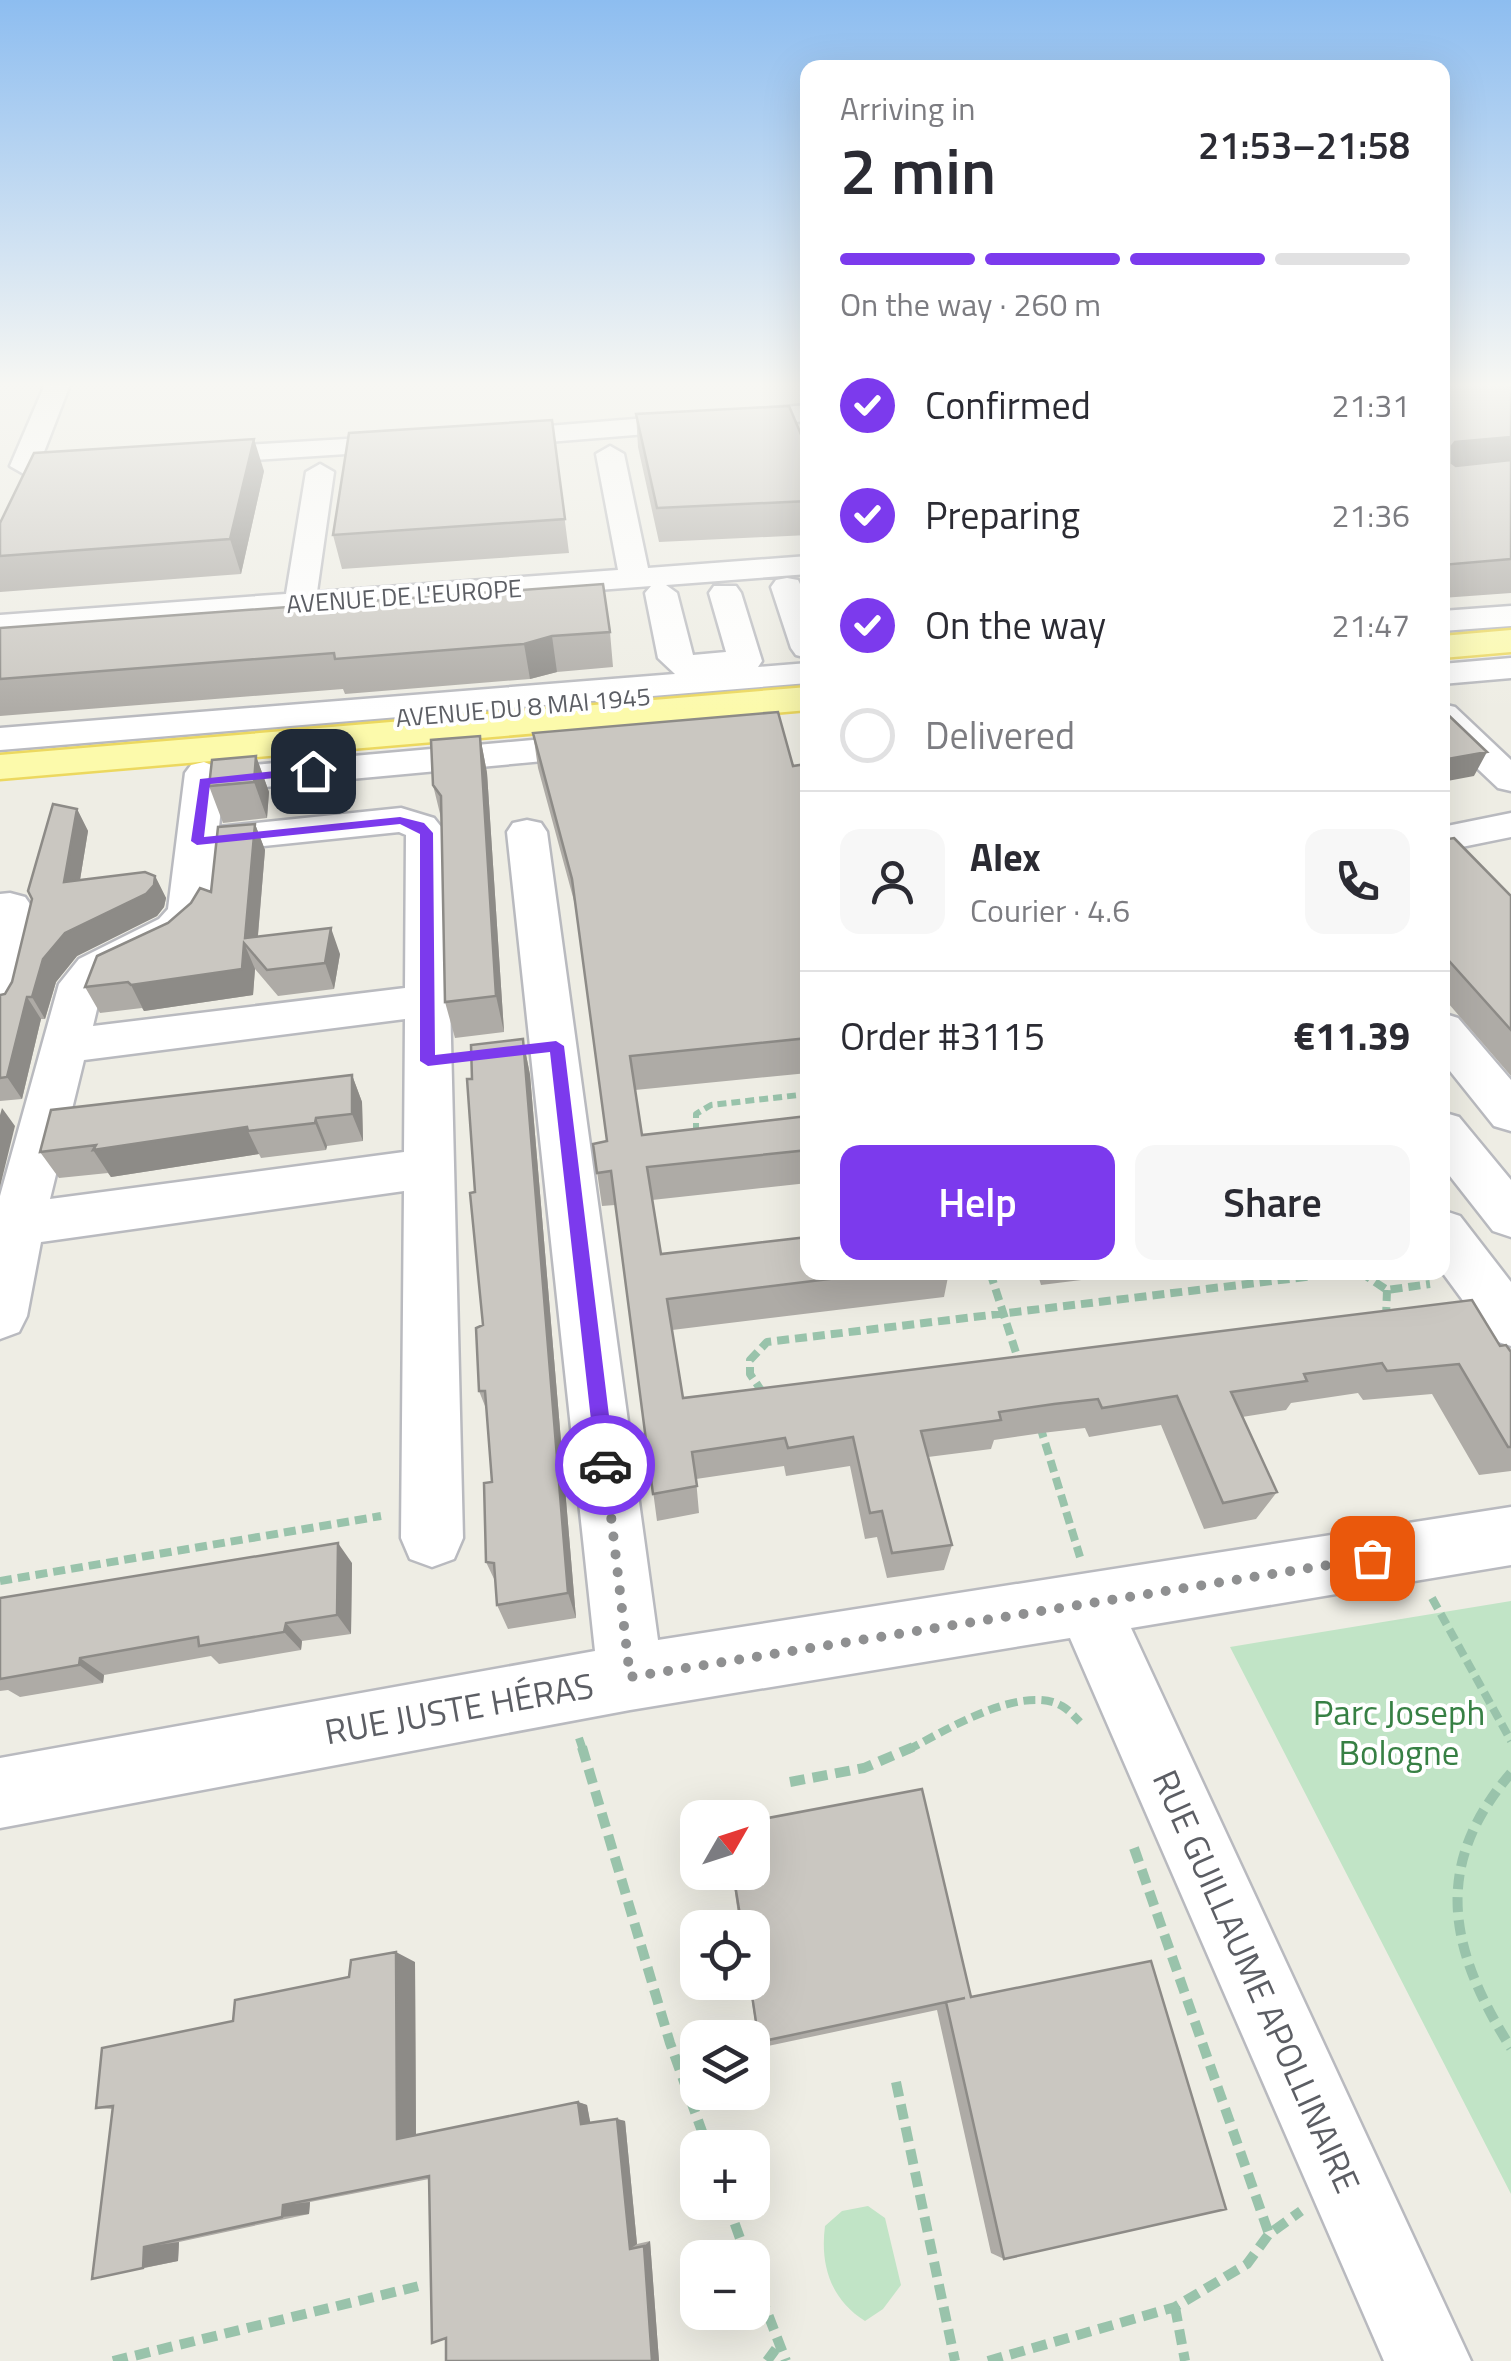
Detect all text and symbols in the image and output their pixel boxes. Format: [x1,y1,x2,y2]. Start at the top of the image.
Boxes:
text: Arriving in [840,84,976,132]
text: 21:53–21:58 [1198,116,1410,174]
text: 2 min [840,120,996,219]
text: On the way · 260 m [840,280,1101,328]
text: Confirmed [925,376,1091,434]
icon: check [840,378,895,433]
text: 21:31 [1331,381,1410,429]
text: Preparing [925,486,1080,544]
icon: check [840,488,895,543]
text: 21:36 [1331,491,1410,539]
street label: AVENUE DE L'EUROPE [285,569,523,623]
text: On the way [925,596,1106,654]
icon: check [840,598,895,653]
text: 21:47 [1331,601,1410,649]
street label: AVENUE DU 8 MAI 1945 [394,677,652,737]
text: Delivered [925,706,1075,764]
pin [271,729,356,814]
icon: home [286,744,341,799]
text: Alex [970,828,1041,886]
button: person [840,829,945,934]
button: phone [1305,829,1410,934]
text: Courier · 4.6 [970,886,1130,934]
text: Order #3115 [840,1007,1045,1065]
text: €11.39 [1294,1007,1410,1065]
button: Help [840,1145,1115,1260]
button: Share [1135,1145,1410,1260]
courier [555,1415,655,1515]
icon: car [578,1438,633,1493]
pin [1330,1516,1415,1601]
icon: bag [1345,1531,1400,1586]
street label: RUE JUSTE HÉRAS [320,1658,598,1758]
park label: Parc Joseph Bologne [1313,1685,1485,1779]
street label: RUE GUILLAUME APOLLINAIRE [1139,1761,1375,2201]
north arrow [680,1800,770,1890]
map controls [680,1800,770,2330]
button: locate [680,1910,770,2000]
button: layers [680,2020,770,2110]
button: + [680,2130,770,2220]
button: − [680,2240,770,2330]

